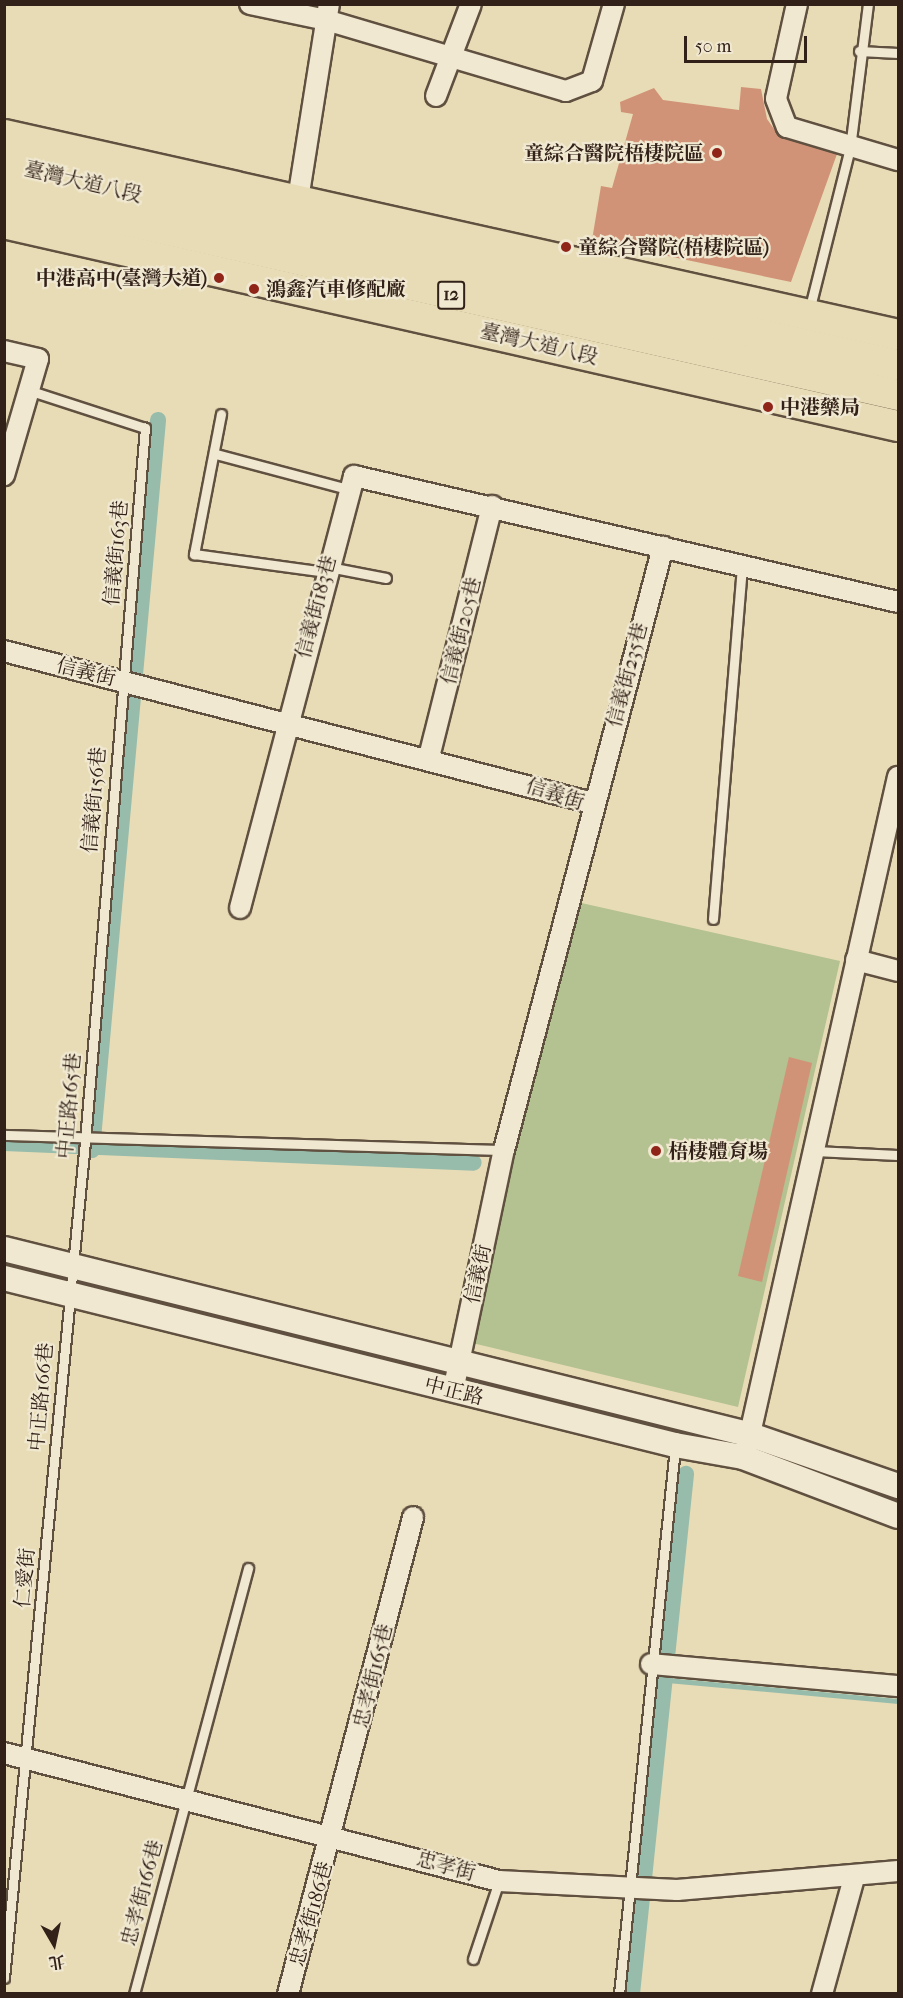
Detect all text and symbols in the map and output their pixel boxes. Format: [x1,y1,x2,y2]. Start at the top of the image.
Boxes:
scale bar [687,24,810,62]
text: 50 m [695,36,731,57]
place label: 童綜合醫院梧棲院區 [524,141,704,165]
marker: 童綜合醫院梧棲院區 [708,144,726,162]
street label: 臺灣大道八段 [22,157,144,207]
place label: 童綜合醫院(梧棲院區) [578,235,769,259]
marker: 童綜合醫院(梧棲院區) [559,240,573,254]
place label: 中港高中(臺灣大道) [36,266,207,290]
marker: 中港高中(臺灣大道) [212,271,226,285]
place label: 鴻鑫汽車修配廠 [266,277,406,301]
road number: 12 [436,280,466,310]
marker: 鴻鑫汽車修配廠 [247,282,261,296]
street label: 臺灣大道八段 [478,319,600,369]
place label: 中港藥局 [780,395,860,419]
marker: 中港藥局 [761,400,775,414]
street label: 信義街163巷 [99,499,133,607]
street label: 信義街183巷 [291,553,341,661]
street label: 信義街205巷 [436,575,486,687]
street label: 信義街235巷 [602,620,652,730]
street label: 信義街 [54,653,118,691]
street label: 信義街156巷 [77,746,111,854]
street label: 信義街 [523,773,587,815]
street label: 中正路165巷 [52,1052,86,1160]
place label: 梧棲體育場 [668,1139,768,1163]
marker: 梧棲體育場 [649,1144,663,1158]
street label: 信義街 [460,1242,496,1306]
street label: 中正路166巷 [24,1342,58,1452]
street label: 中正路 [422,1372,486,1410]
street label: 仁愛街 [10,1547,40,1609]
street label: 忠孝街165巷 [348,1621,398,1731]
street label: 忠孝街166巷 [116,1837,168,1949]
street label: 忠孝街 [414,1847,478,1885]
street label: 忠孝街186巷 [285,1859,337,1969]
north arrow [24,1914,84,1974]
text: 北 [48,1952,66,1973]

